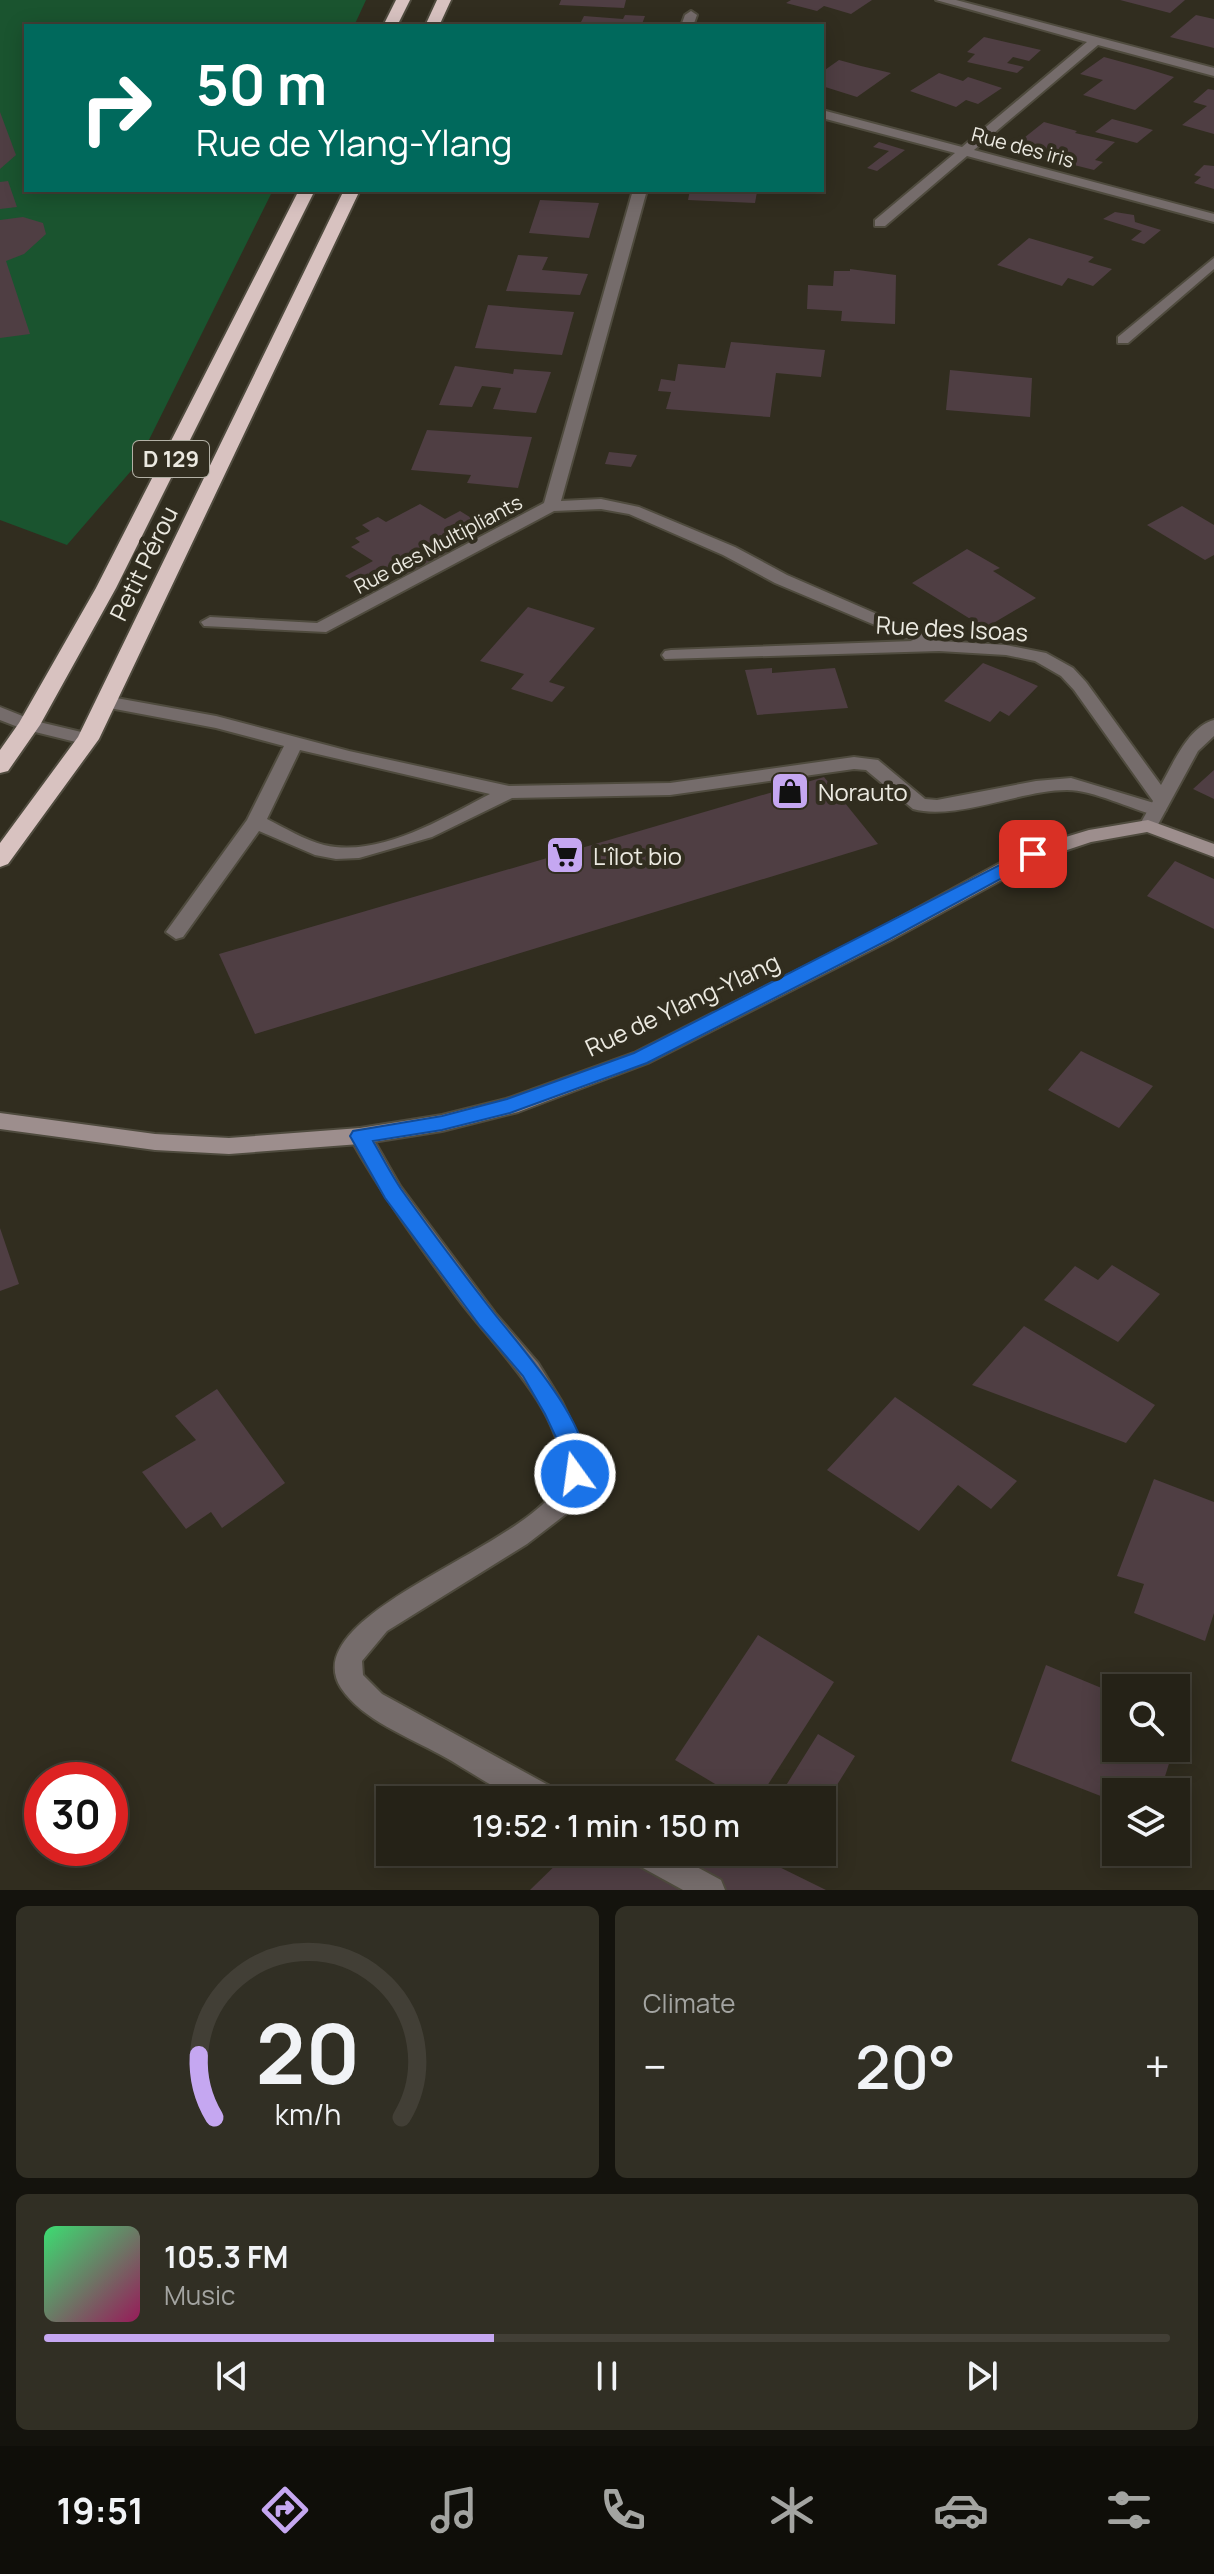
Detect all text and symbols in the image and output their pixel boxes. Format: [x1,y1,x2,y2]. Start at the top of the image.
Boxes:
text: 50 m [196,45,327,122]
icon: right [64,56,168,160]
text: Rue de Ylang-Ylang [196,118,512,167]
street label: Rue des iris [969,120,1077,174]
road number: D 129 [133,441,209,477]
street label: Rue des Multipliants [349,488,527,600]
street label: Petit Pérou [101,500,185,626]
street label: Rue des Isoas [875,608,1029,648]
shop icon: Norauto [769,770,811,812]
place label: Norauto [818,775,908,808]
pin [999,820,1067,888]
icon: arrive [1011,832,1055,876]
supermarket icon: L'îlot bio [544,834,586,876]
place label: L'îlot bio [593,839,682,872]
street label: Rue de Ylang-Ylang [579,944,785,1064]
position arrow [533,1432,617,1516]
map controls [1102,1674,1190,1866]
button: search [1102,1674,1190,1762]
speed limit sign: 30 [24,1762,128,1866]
button: layers [1102,1778,1190,1866]
text: 19:52 · 1 min · 150 m [472,1805,740,1846]
text: Climate [643,1985,735,2021]
text: 20 [255,1995,360,2109]
text: 20° [855,2025,956,2107]
text: − [643,2036,667,2096]
text: + [1145,2036,1170,2096]
text: km/h [274,2095,341,2134]
text: 105.3 FM [164,2236,288,2277]
text: Music [164,2277,235,2313]
icon: previous [210,2354,254,2398]
icon: pause [585,2354,629,2398]
icon: next [960,2354,1004,2398]
icon: directions [257,2482,313,2538]
icon: music [426,2482,482,2538]
icon: phone [595,2482,651,2538]
icon: climate [764,2482,820,2538]
icon: car [933,2482,989,2538]
icon: filters [1101,2482,1157,2538]
text: 19:51 [56,2486,144,2535]

